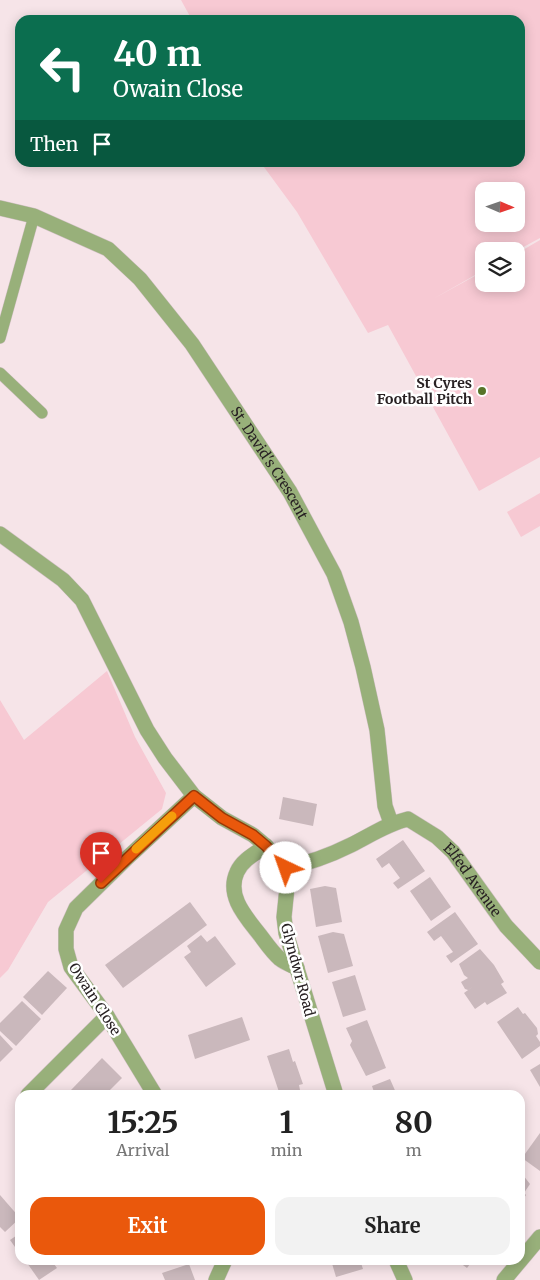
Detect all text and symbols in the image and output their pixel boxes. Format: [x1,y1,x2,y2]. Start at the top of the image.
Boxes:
text: 40 m [113,32,201,76]
icon: left [30,35,95,100]
text: Owain Close [113,75,243,103]
icon: arrive [88,130,116,158]
text: Then [30,132,78,156]
north arrow [475,182,525,232]
map controls [475,182,525,292]
button: layers [475,242,525,292]
place label: St Cyres Football Pitch [377,374,473,408]
marker: St Cyres Football Pitch [476,385,488,397]
street label: St. David's Crescent [227,403,312,523]
pin [80,832,122,883]
icon: arrive [87,839,115,867]
street label: Elfed Avenue [440,839,505,920]
position arrow [259,841,311,893]
street label: Glyndwr Road [277,921,319,1019]
street label: Owain Close [65,959,125,1039]
text: 15:25 [107,1103,179,1141]
text: 1 [280,1103,293,1141]
text: 80 [395,1103,433,1141]
text: Arrival [116,1140,170,1160]
text: min [271,1140,302,1160]
text: m [406,1140,422,1160]
button: Exit [30,1197,265,1255]
button: Share [275,1197,510,1255]

